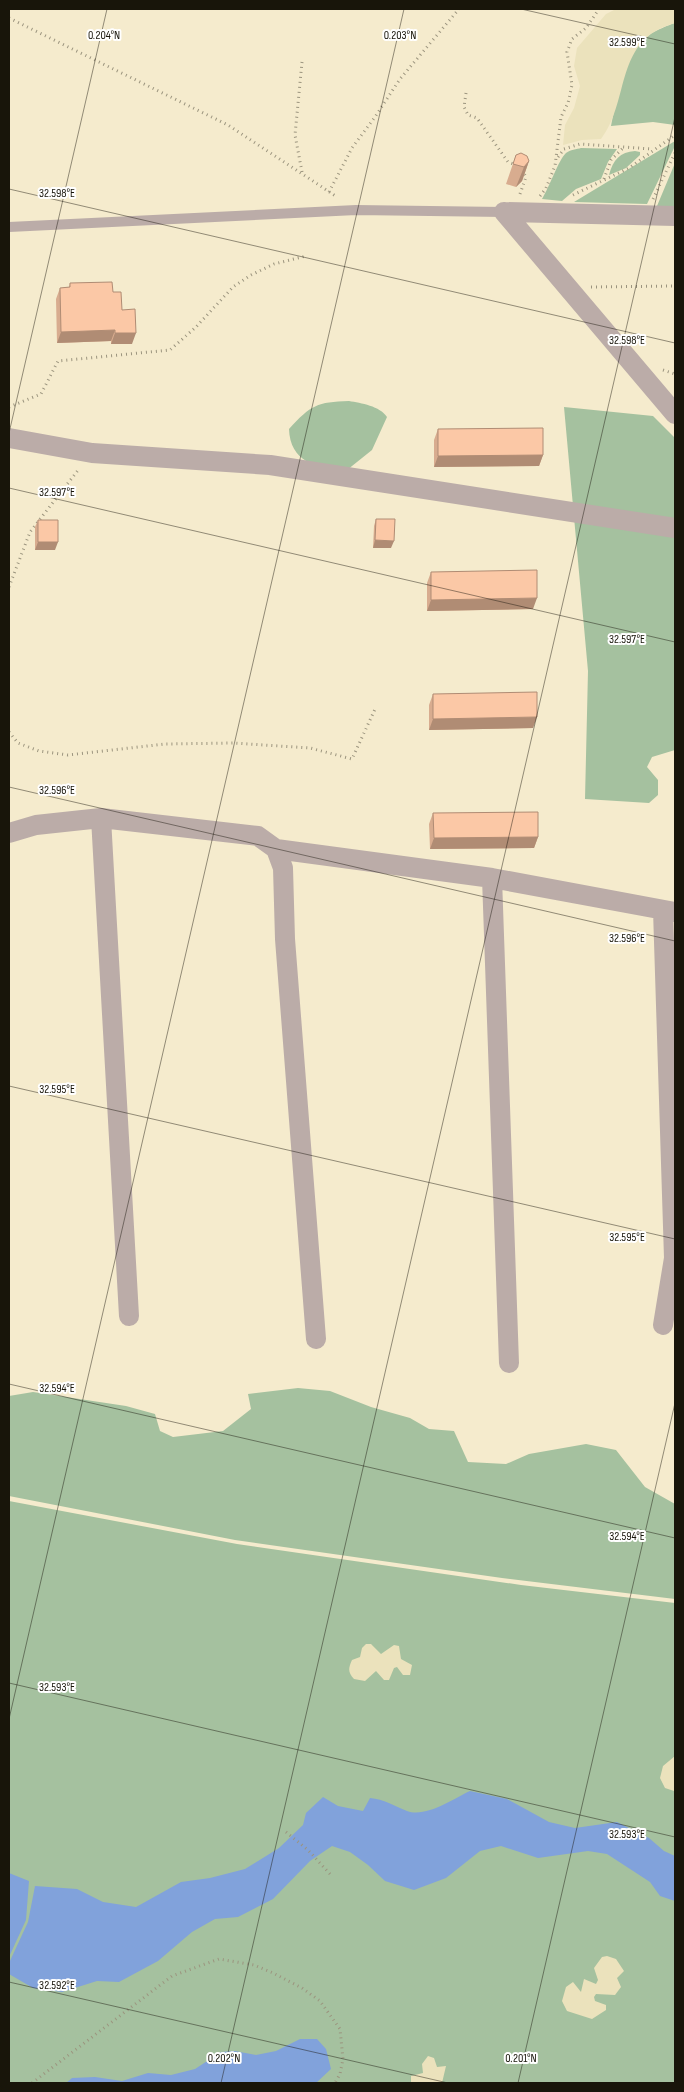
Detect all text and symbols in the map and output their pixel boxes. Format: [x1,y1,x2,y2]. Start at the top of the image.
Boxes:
text: 0.204°N [88,28,120,43]
text: 0.203°N [384,28,416,43]
text: 32.599°E [609,35,645,50]
text: 32.598°E [39,186,75,201]
text: 32.598°E [609,333,645,348]
text: 32.597°E [39,485,75,500]
text: 32.597°E [609,632,645,647]
text: 32.596°E [39,783,75,798]
text: 32.596°E [609,931,645,946]
text: 32.595°E [39,1082,75,1097]
text: 32.595°E [609,1230,645,1245]
text: 32.594°E [39,1381,75,1396]
text: 32.594°E [609,1529,645,1544]
text: 32.593°E [39,1680,75,1695]
text: 32.593°E [609,1827,645,1842]
text: 32.592°E [39,1978,75,1993]
text: 0.202°N [208,2051,240,2066]
text: 0.201°N [505,2051,537,2066]

